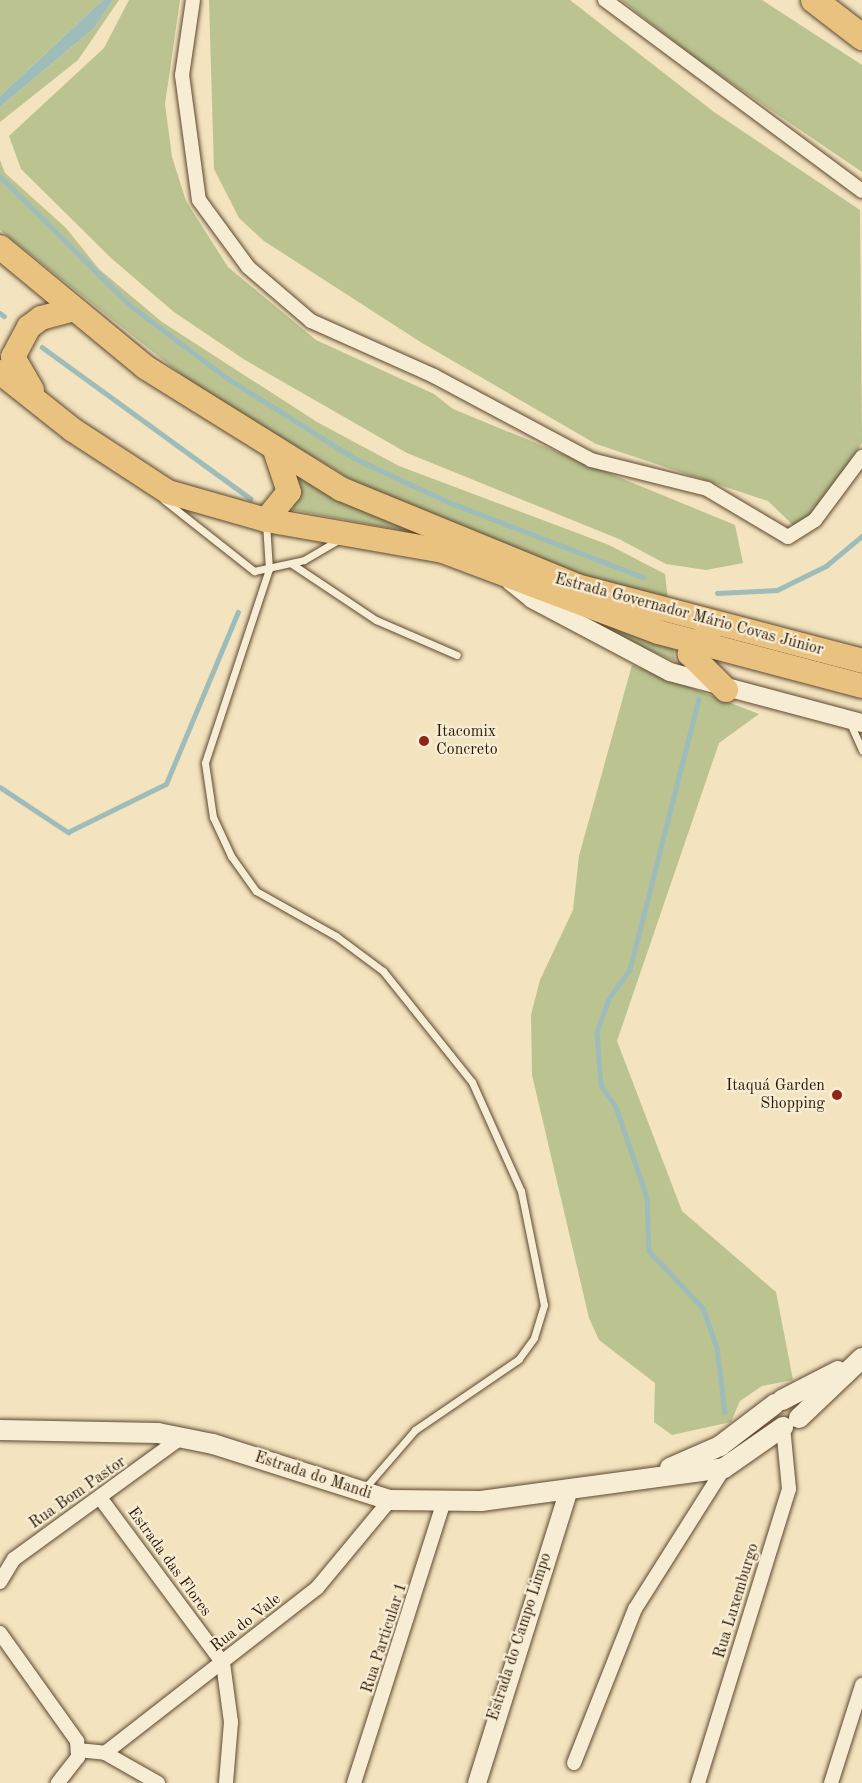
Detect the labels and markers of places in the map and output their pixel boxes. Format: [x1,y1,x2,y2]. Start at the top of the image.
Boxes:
place label: Itacomix Concreto [436,722,498,760]
marker: Itacomix Concreto [417,734,431,748]
place label: Itaquá Garden Shopping [726,1076,825,1114]
marker: Itaquá Garden Shopping [830,1088,844,1102]

